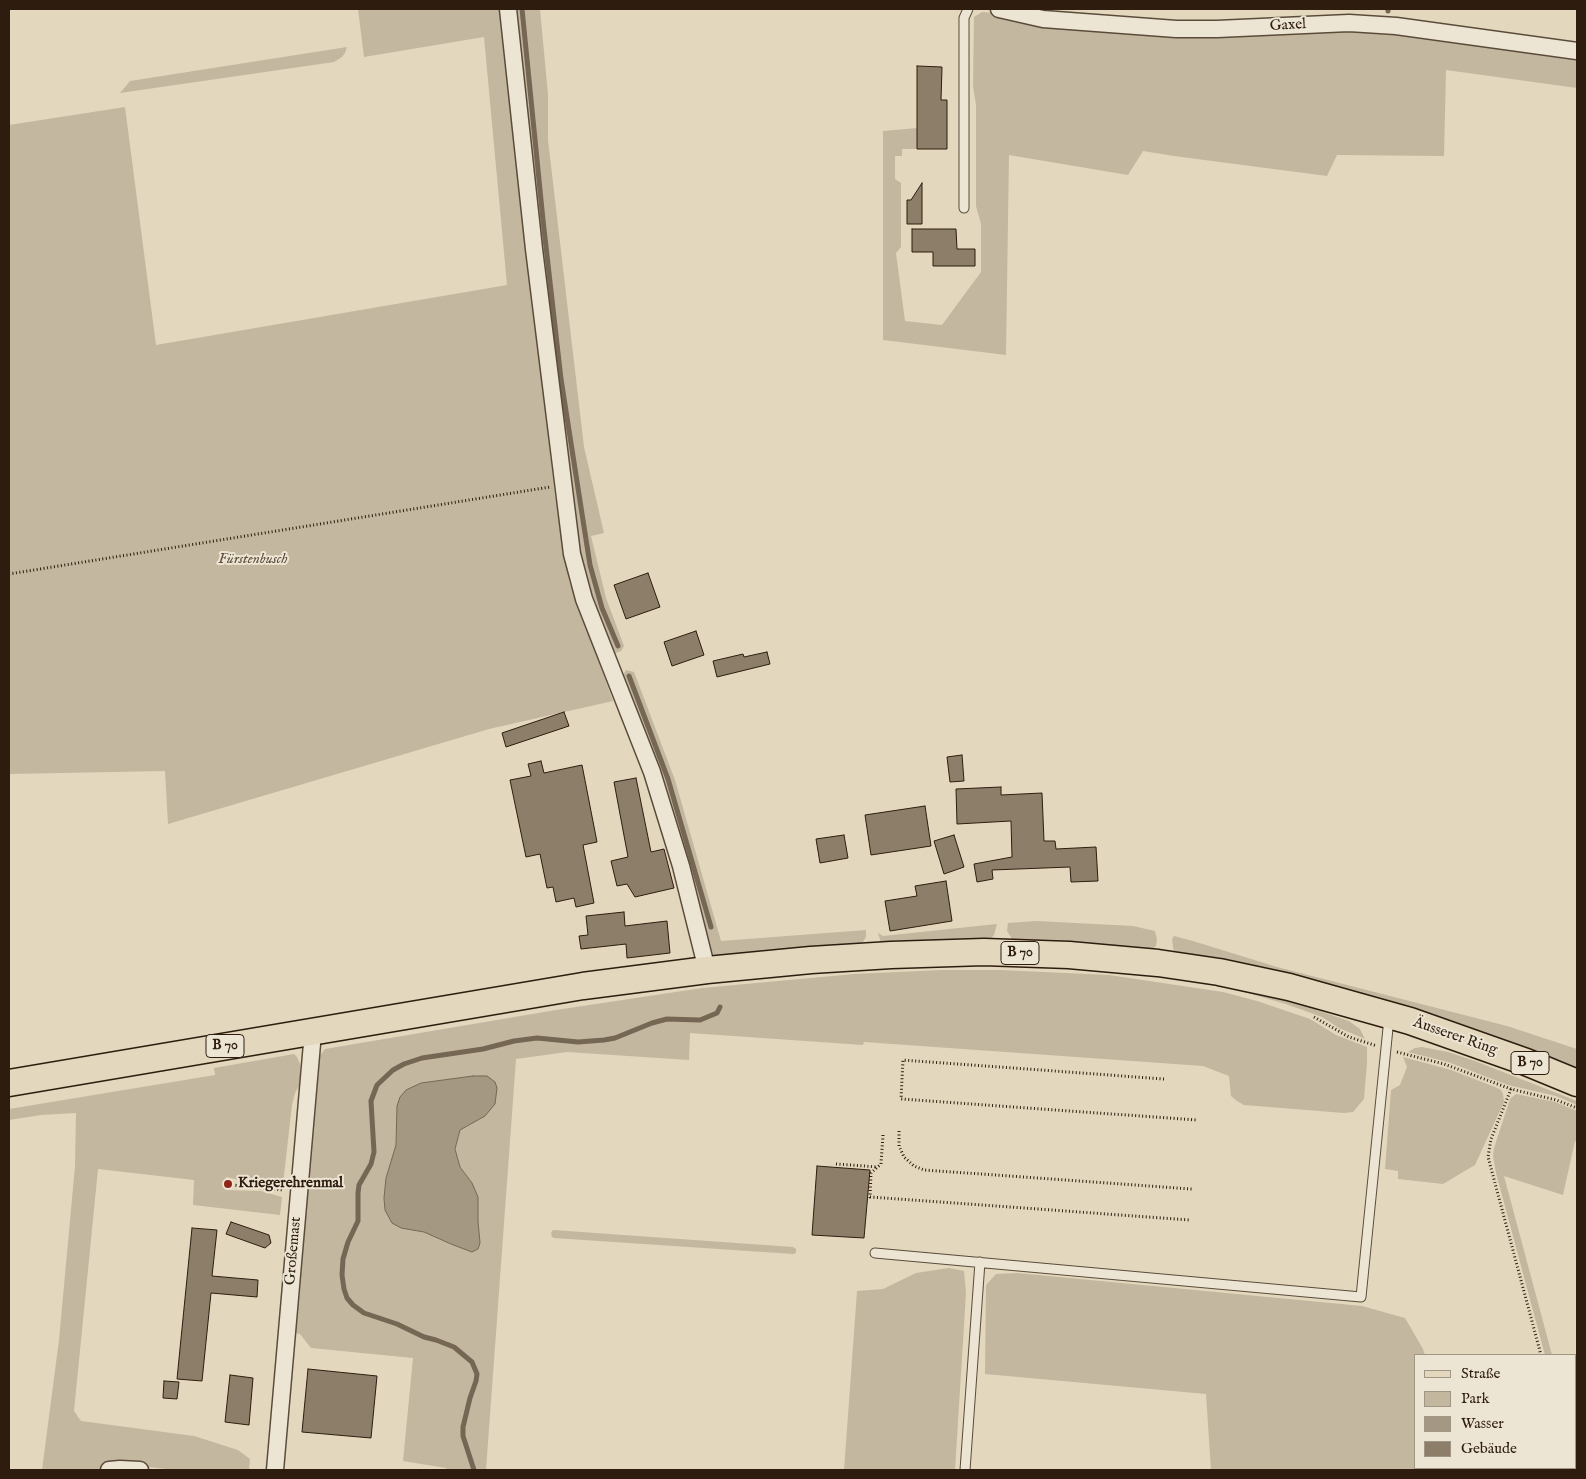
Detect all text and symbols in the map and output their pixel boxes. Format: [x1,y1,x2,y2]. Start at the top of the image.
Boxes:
street label: Gaxel [1269,16,1307,36]
park label: Fürstenbusch [218,551,288,569]
road number: B 70 [1001,941,1039,964]
street label: Äusserer Ring [1410,1014,1500,1060]
road number: B 70 [206,1034,244,1058]
road number: B 70 [1511,1052,1549,1074]
place label: Kriegerehrenmal [238,1175,343,1193]
marker: Kriegerehrenmal [222,1178,234,1190]
street label: Großemast [282,1216,306,1286]
legend [1414,1354,1576,1469]
text: Straße [1461,1364,1500,1383]
text: Park [1461,1389,1490,1408]
text: Wasser [1461,1414,1504,1433]
text: Gebäude [1461,1439,1517,1458]

